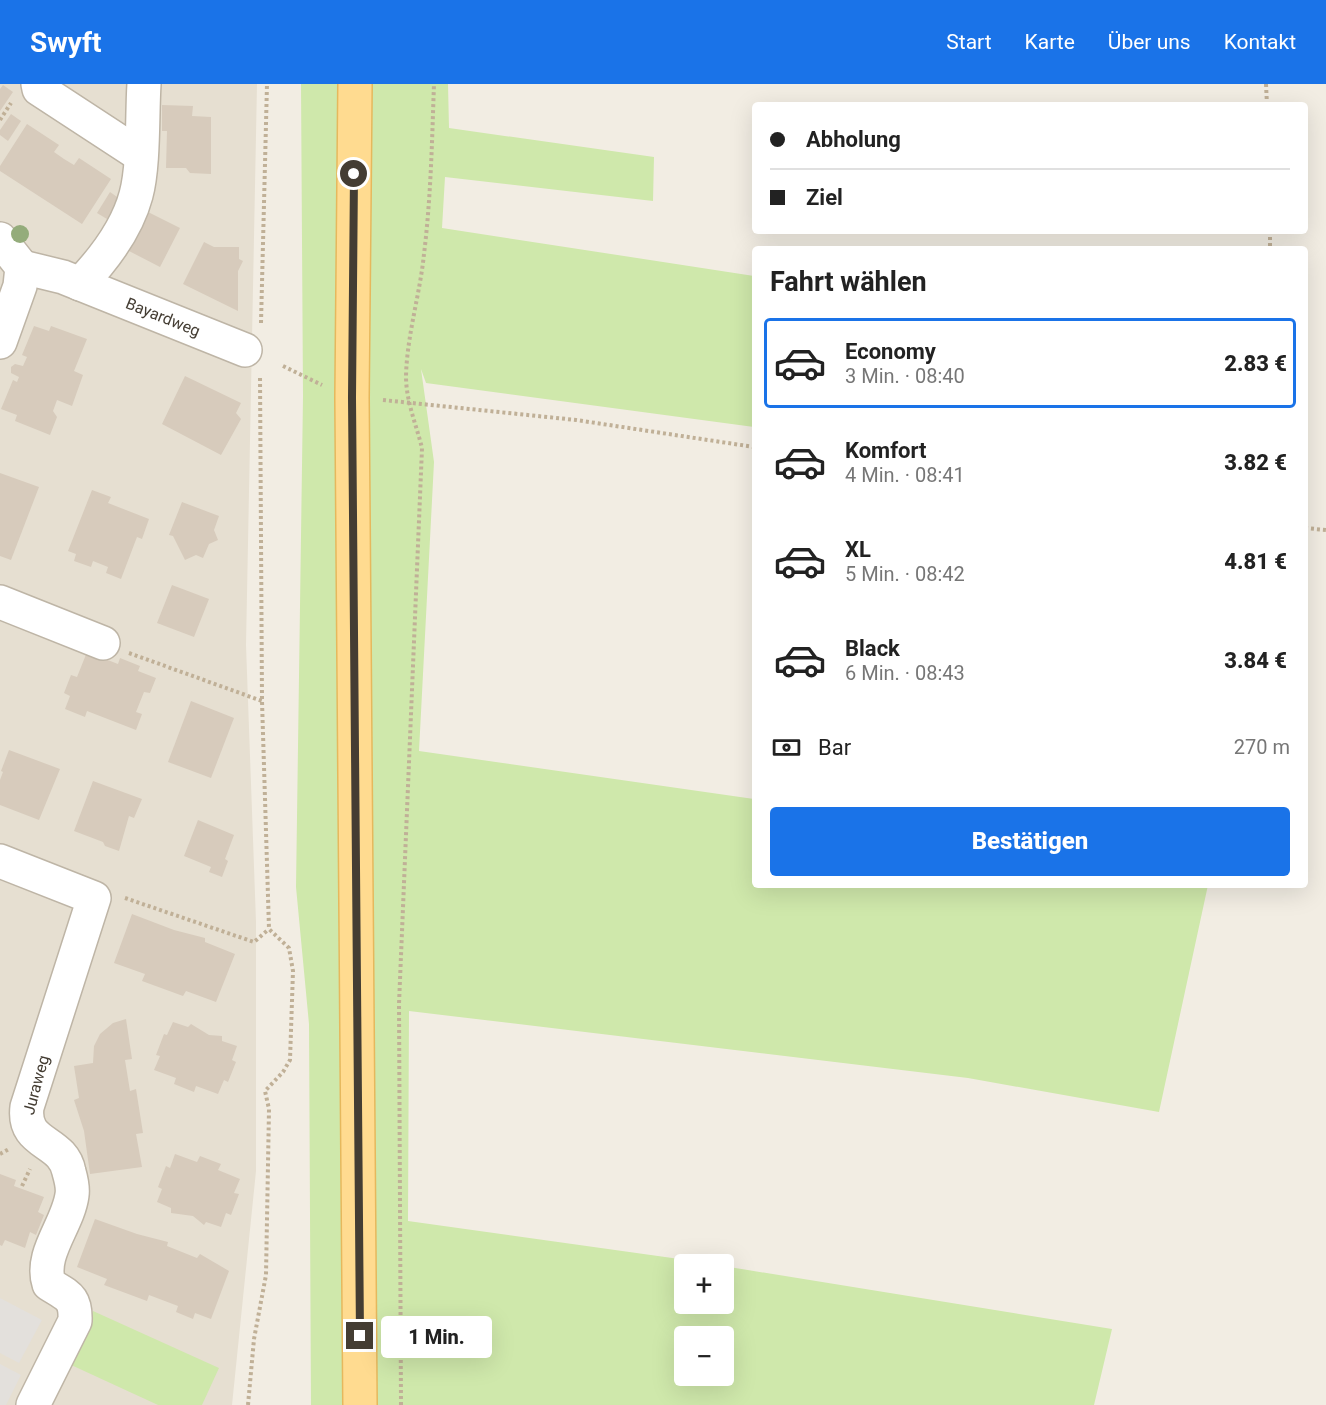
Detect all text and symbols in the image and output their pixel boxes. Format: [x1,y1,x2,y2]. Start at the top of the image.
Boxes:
text: Swyft [30,26,102,59]
text: Start [946,30,992,54]
text: Karte [1025,30,1075,54]
text: Über uns [1108,30,1191,54]
text: Kontakt [1224,30,1296,54]
text: Abholung [806,127,901,152]
route start [340,160,367,187]
text: Ziel [806,185,843,210]
text: Fahrt wählen [770,266,927,298]
street label: Bayardweg [123,293,203,341]
icon: car [773,336,827,390]
text: Economy [845,339,936,364]
text: 2.83 € [1224,351,1287,376]
text: 3 Min. · 08:40 [845,364,965,388]
icon: car [773,435,827,489]
text: Komfort [845,438,927,463]
text: 3.82 € [1224,450,1287,475]
text: 4 Min. · 08:41 [845,463,965,487]
icon: car [773,534,827,588]
text: XL [845,537,871,562]
text: 4.81 € [1224,549,1287,574]
text: 5 Min. · 08:42 [845,562,965,586]
icon: car [773,633,827,687]
text: Black [845,636,900,661]
text: 3.84 € [1224,648,1287,673]
text: 6 Min. · 08:43 [845,661,965,685]
icon: cash [770,731,803,764]
text: Bar [818,735,851,760]
text: 270 m [1234,735,1290,759]
button: Bestätigen [770,807,1290,876]
street label: Juraweg [19,1053,53,1117]
map controls [674,1254,734,1386]
button: + [674,1254,734,1314]
callout: 1 Min. [381,1315,492,1357]
route end [346,1322,373,1349]
text: 1 Min. [408,1325,465,1349]
button: − [674,1326,734,1386]

